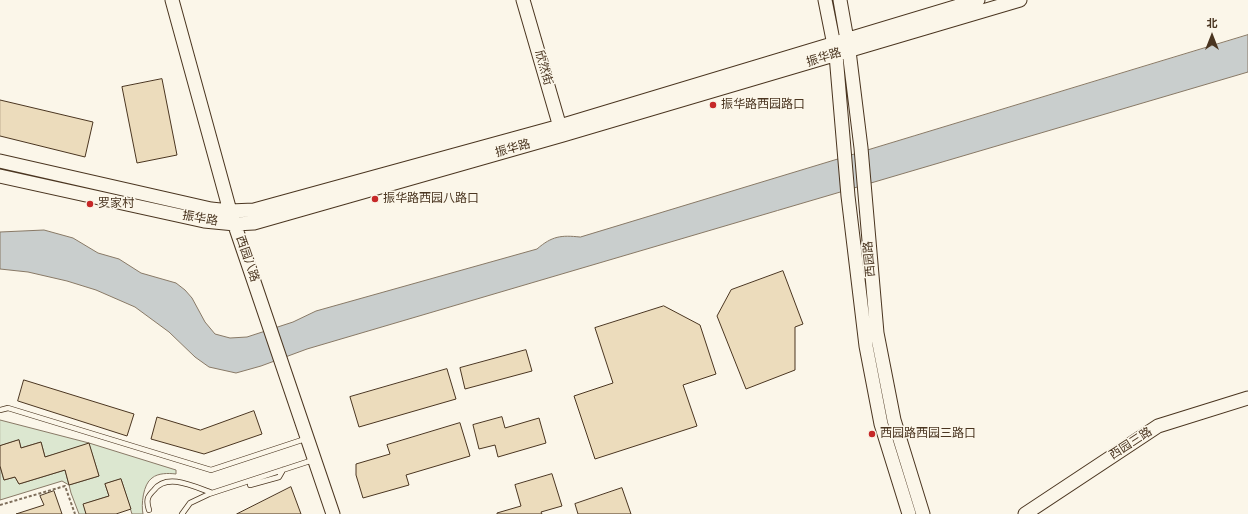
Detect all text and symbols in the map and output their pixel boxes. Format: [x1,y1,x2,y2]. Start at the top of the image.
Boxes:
north arrow [1192,16,1232,56]
text: 北 [1207,17,1218,30]
street label: 振华路 [805,46,843,70]
street label: 欣然街 [531,49,555,87]
place label: 振华路西园路口 [721,98,805,112]
marker: 振华路西园路口 [708,100,718,110]
street label: 振华路 [494,137,532,161]
place label: 振华路西园八路口 [383,192,479,206]
marker: 振华路西园八路口 [370,194,380,204]
place label: 罗家村 [98,197,134,211]
marker: 罗家村 [85,199,95,209]
street label: 振华路 [181,209,219,229]
street label: 西园八路 [232,234,262,284]
street label: 西园路 [861,240,879,278]
street label: 西园三路 [1107,425,1155,463]
place label: 西园路西园三路口 [880,427,976,441]
marker: 西园路西园三路口 [867,429,877,439]

